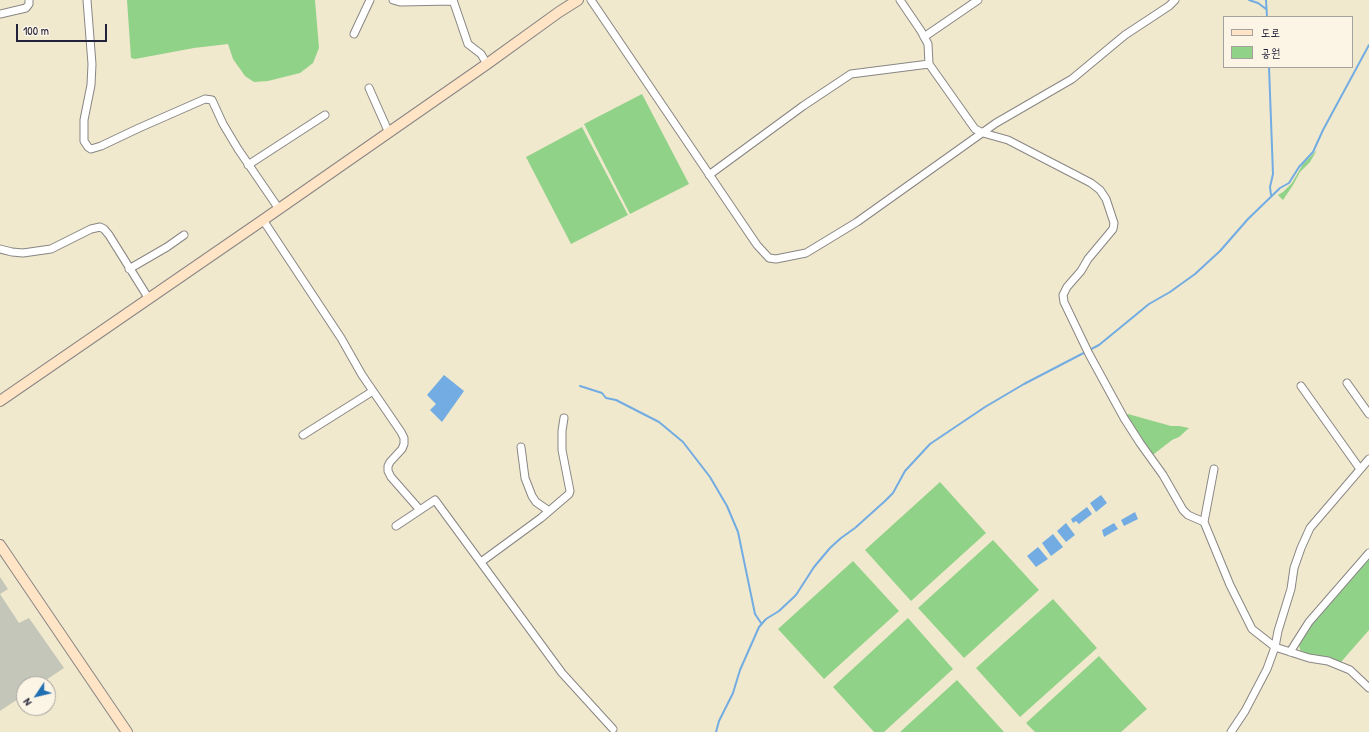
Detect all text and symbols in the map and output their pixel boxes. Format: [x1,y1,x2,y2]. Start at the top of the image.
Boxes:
scale bar [18,16,109,42]
legend [1223,16,1353,68]
text: 100 m [23,22,49,39]
text: 도로 [1261,24,1280,41]
text: 공원 [1261,44,1280,61]
north arrow [16,676,56,716]
text: N [20,696,34,709]

